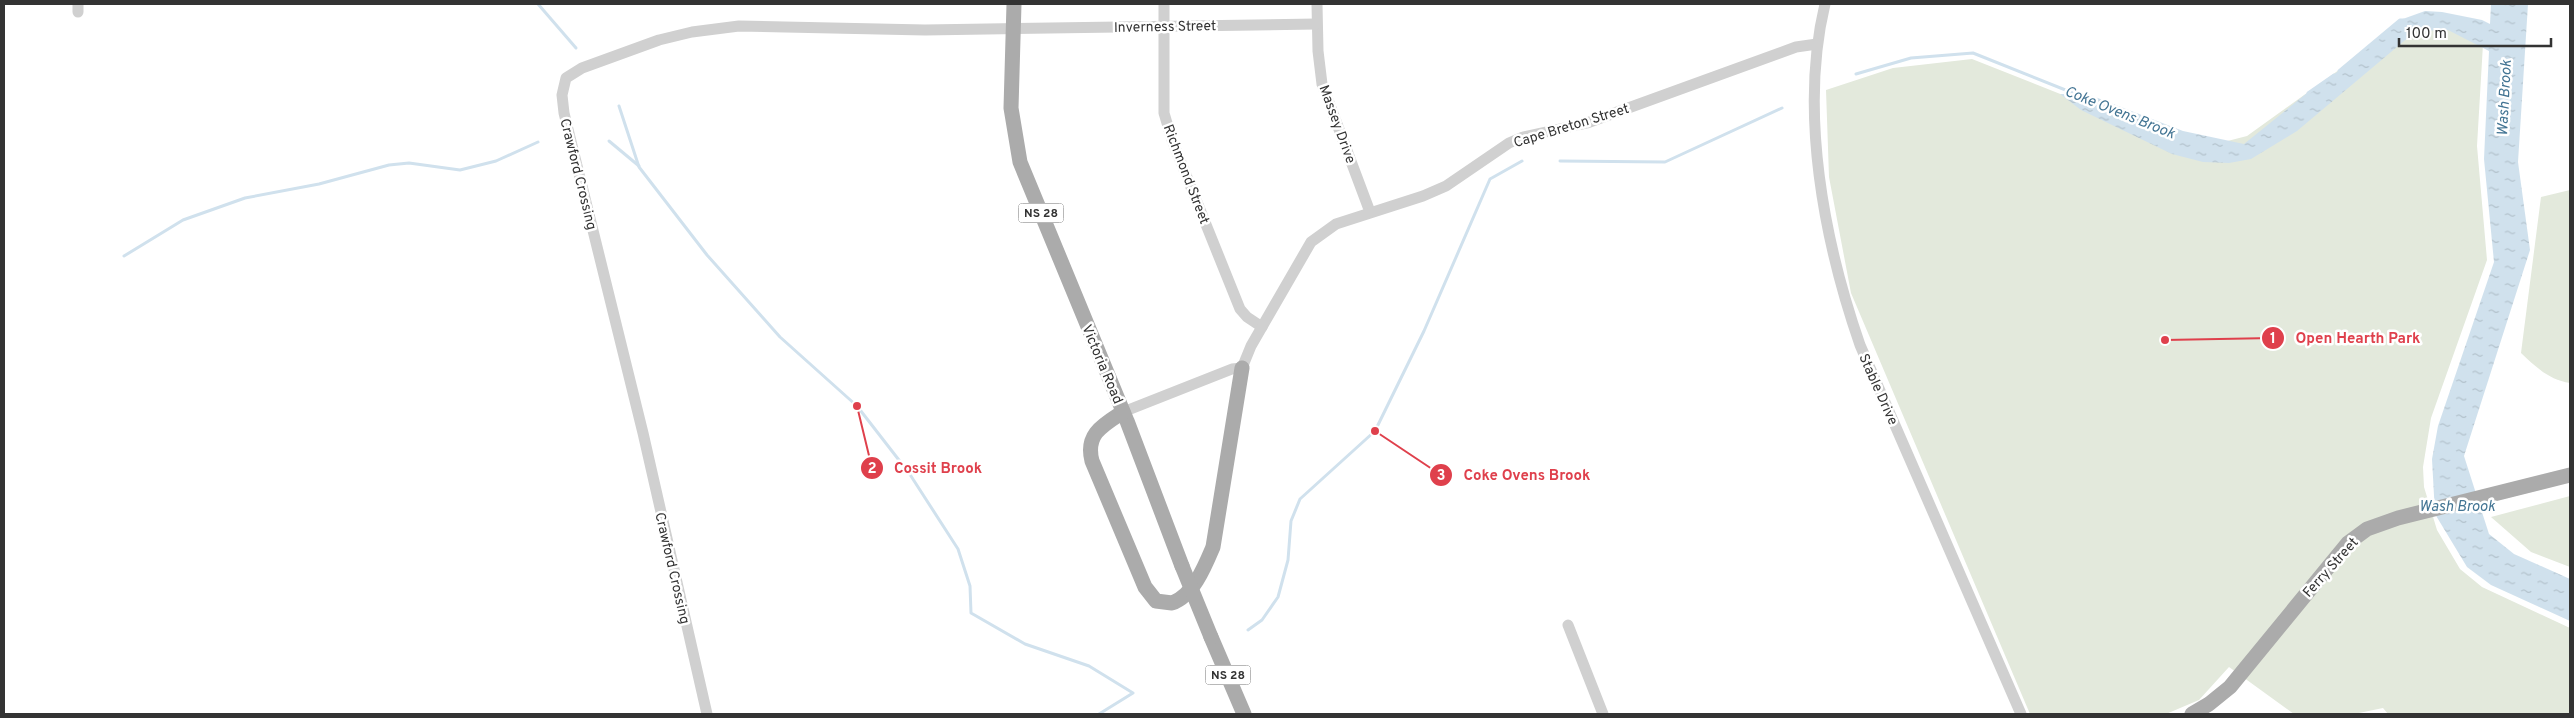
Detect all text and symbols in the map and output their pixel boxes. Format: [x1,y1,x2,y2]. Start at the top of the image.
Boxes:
scale bar [2399,15,2552,47]
street label: Inverness Street [1114,18,1216,37]
text: 100 m [2406,25,2447,44]
water label: Wash Brook [2494,59,2517,137]
street label: Massey Drive [1315,83,1359,166]
water label: Coke Ovens Brook [2062,83,2178,144]
street label: Cape Breton Street [1512,101,1631,152]
street label: Crawford Crossing [555,117,600,232]
street label: Richmond Street [1159,122,1212,227]
road number: NS 28 [1018,204,1064,222]
street label: Victoria Road [1077,322,1126,407]
callout: Open Hearth Park [2260,323,2430,353]
text: 1 [2270,330,2276,349]
text: Open Hearth Park [2296,330,2420,349]
street label: Stable Drive [1854,351,1901,428]
callout: Cossit Brook [859,453,993,483]
text: 2 [867,460,877,479]
text: Cossit Brook [894,460,982,479]
callout: Coke Ovens Brook [1428,460,1600,490]
text: 3 [1437,467,1446,486]
text: Coke Ovens Brook [1464,467,1590,486]
water label: Wash Brook [2419,498,2496,517]
street label: Crawford Crossing [650,511,693,626]
street label: Ferry Street [2300,535,2362,601]
road number: NS 28 [1206,666,1250,684]

